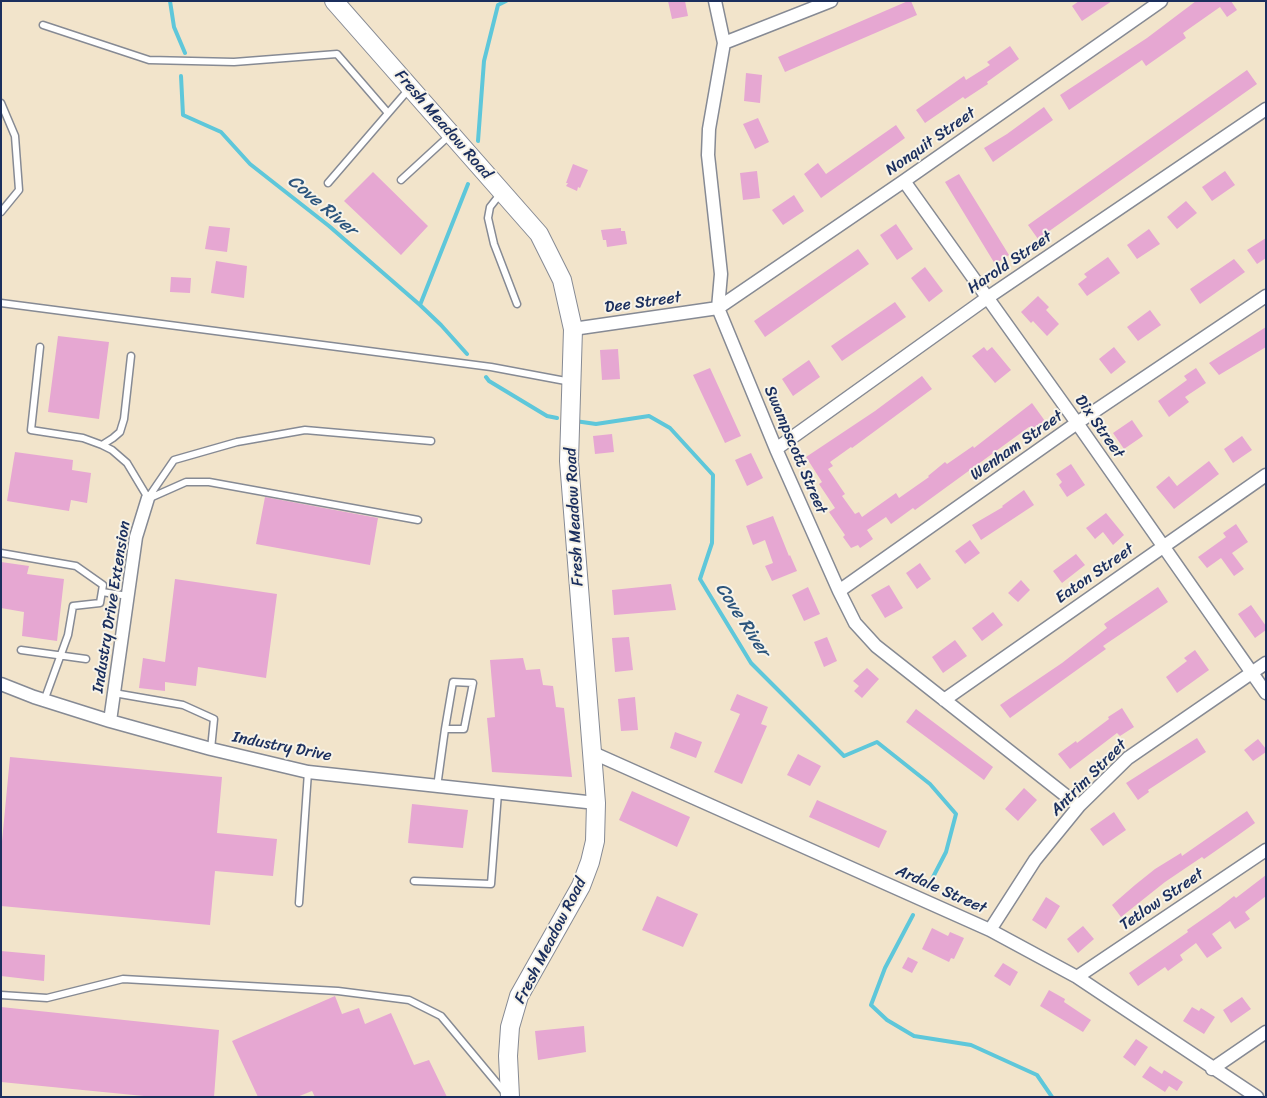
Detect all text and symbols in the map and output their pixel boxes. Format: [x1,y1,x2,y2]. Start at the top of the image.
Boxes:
street label: Fresh Meadow Road [390,66,496,184]
street label: Nonquit Street [882,104,980,180]
water label: Cove River [283,171,361,241]
street label: Harold Street [964,228,1056,298]
street label: Dee Street [604,288,682,318]
street label: Swampscott Street [759,383,831,517]
street label: Dix Street [1070,392,1128,462]
street label: Wenham Street [967,407,1067,485]
street label: Fresh Meadow Road [562,447,588,587]
street label: Industry Drive Extension [89,520,135,694]
street label: Eaton Street [1052,540,1138,608]
water label: Cove River [710,579,774,661]
street label: Industry Drive [231,728,333,766]
street label: Antrim Street [1047,736,1131,820]
street label: Ardale Street [893,862,989,918]
street label: Tetlow Street [1116,865,1208,935]
street label: Fresh Meadow Road [511,875,591,1007]

